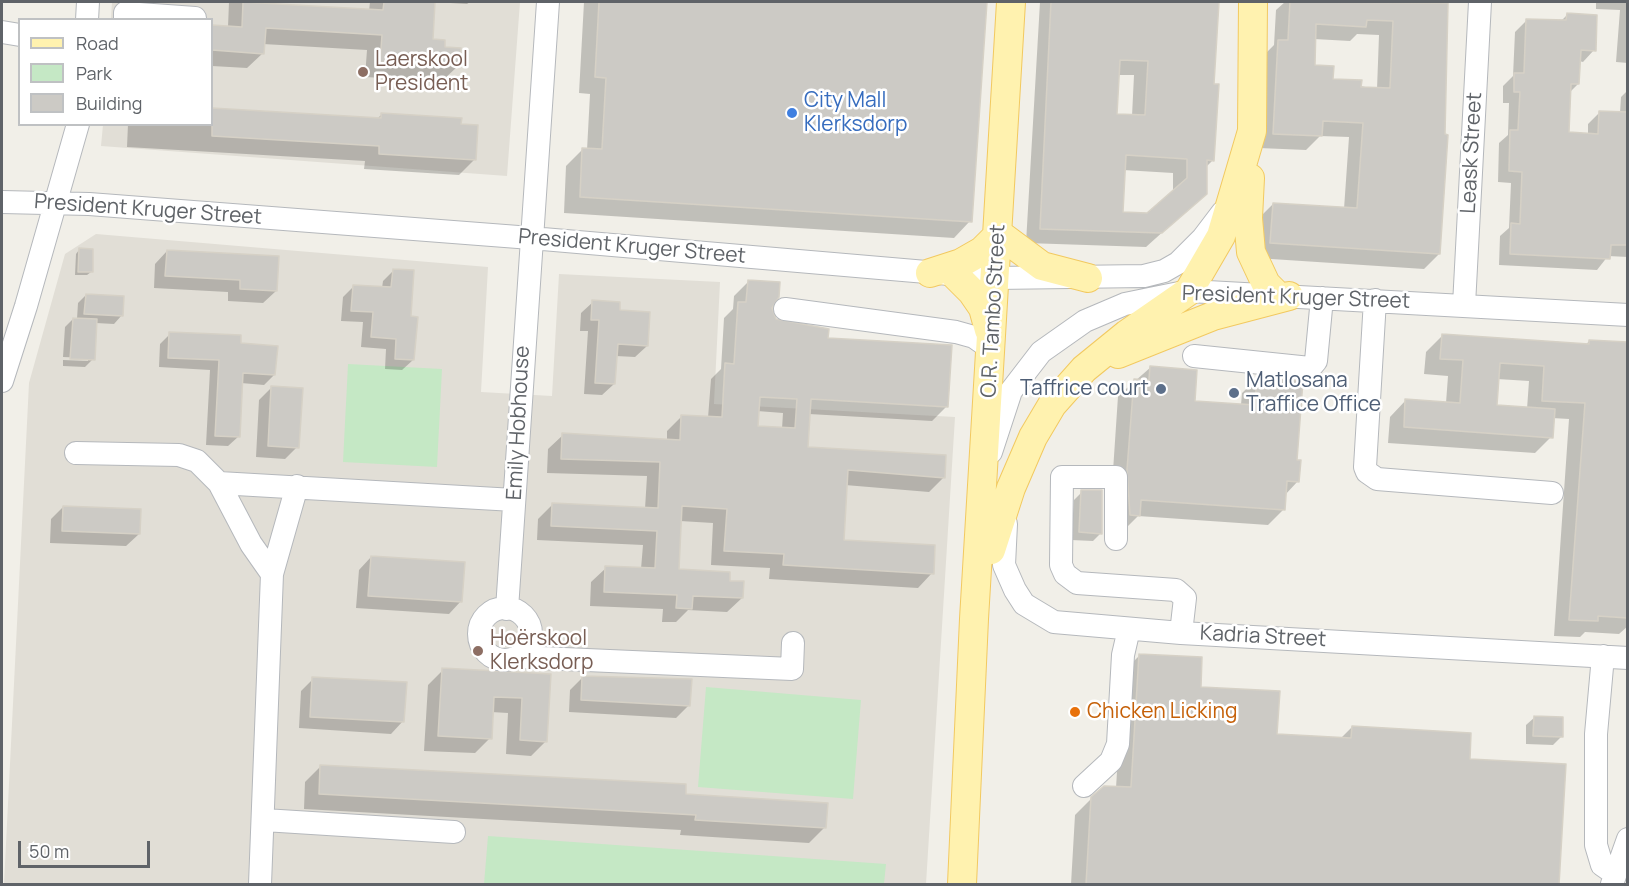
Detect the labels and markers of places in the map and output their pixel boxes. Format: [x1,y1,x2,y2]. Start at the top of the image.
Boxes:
place label: Laerskool President [375,47,469,97]
marker: Laerskool President [356,65,370,79]
place label: City Mall Klerksdorp [804,88,907,138]
marker: City Mall Klerksdorp [785,106,799,120]
place label: Matlosana Traffice Office [1246,368,1381,418]
place label: Taffrice court [1020,376,1149,402]
marker: Taffrice court [1154,382,1168,396]
marker: Matlosana Traffice Office [1227,386,1241,400]
place label: Hoërskool Klerksdorp [490,626,593,676]
marker: Hoërskool Klerksdorp [471,644,485,658]
place label: Chicken Licking [1087,699,1237,725]
marker: Chicken Licking [1068,705,1082,719]

